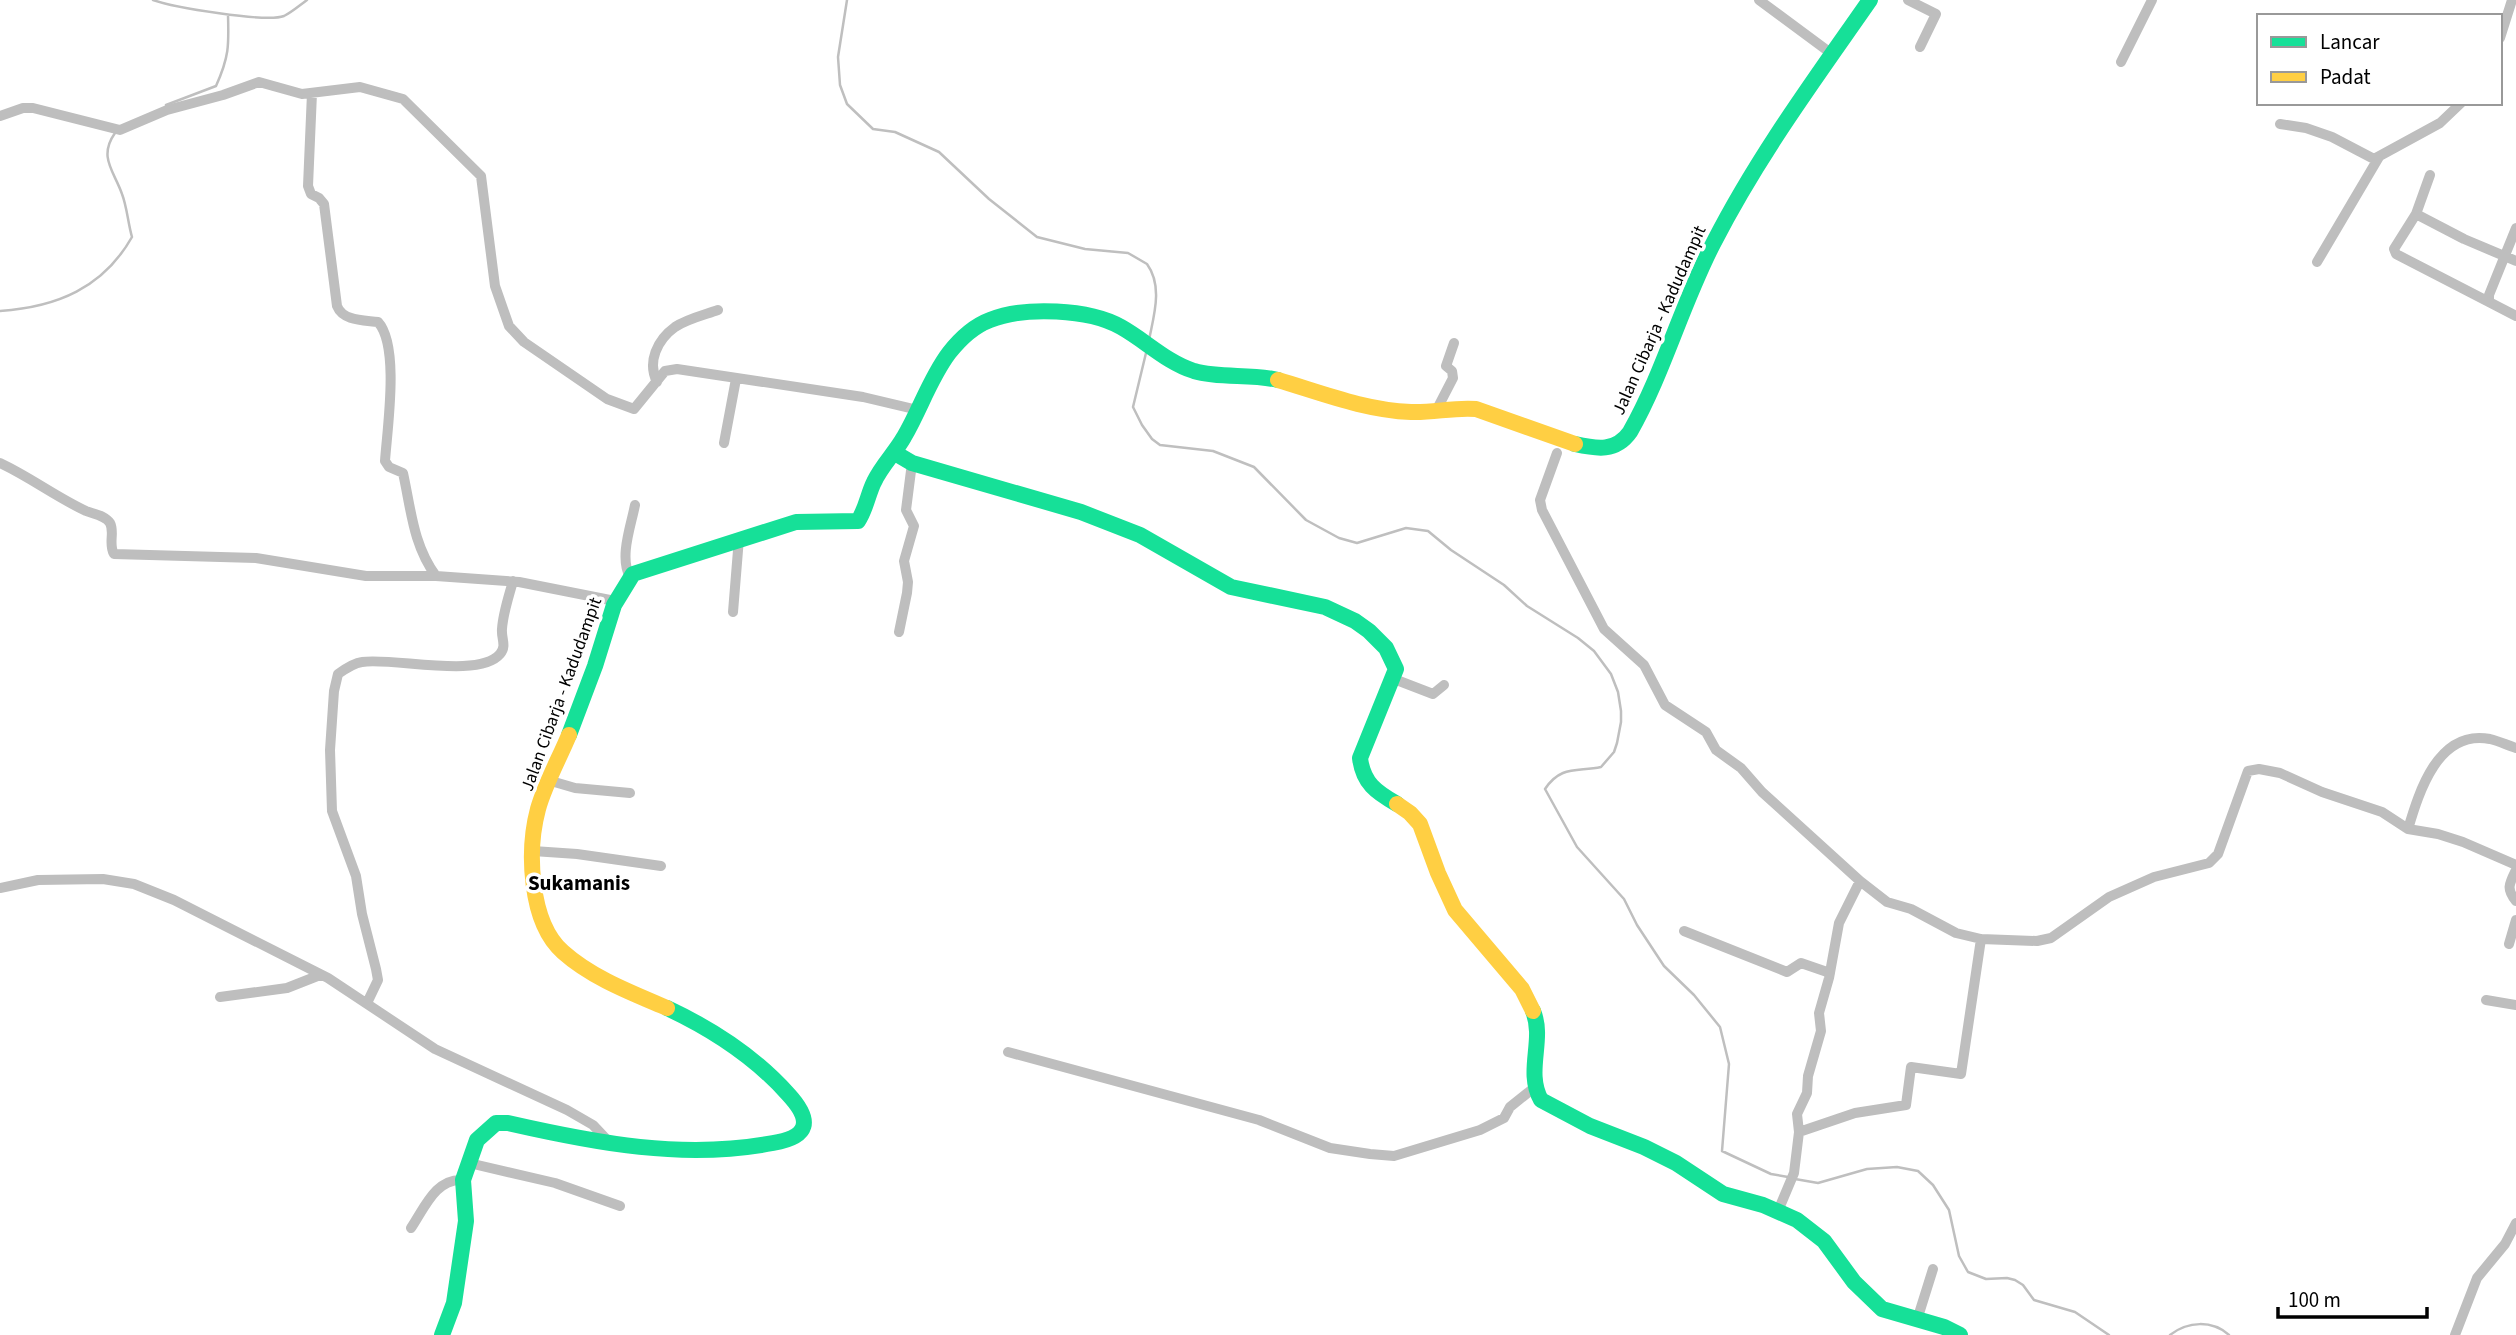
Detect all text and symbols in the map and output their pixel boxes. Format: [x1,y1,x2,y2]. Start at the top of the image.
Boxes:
legend [2257,14,2502,105]
text: Lancar [2320,27,2380,57]
text: Padat [2320,62,2371,92]
street label: Jalan Cibarja - Kadudampit [1606,222,1712,419]
street label: Jalan Cibarja - Kadudampit [515,594,608,795]
district label: Sukamanis [528,868,630,898]
scale bar [2278,1276,2427,1320]
text: 100 m [2288,1285,2341,1315]

